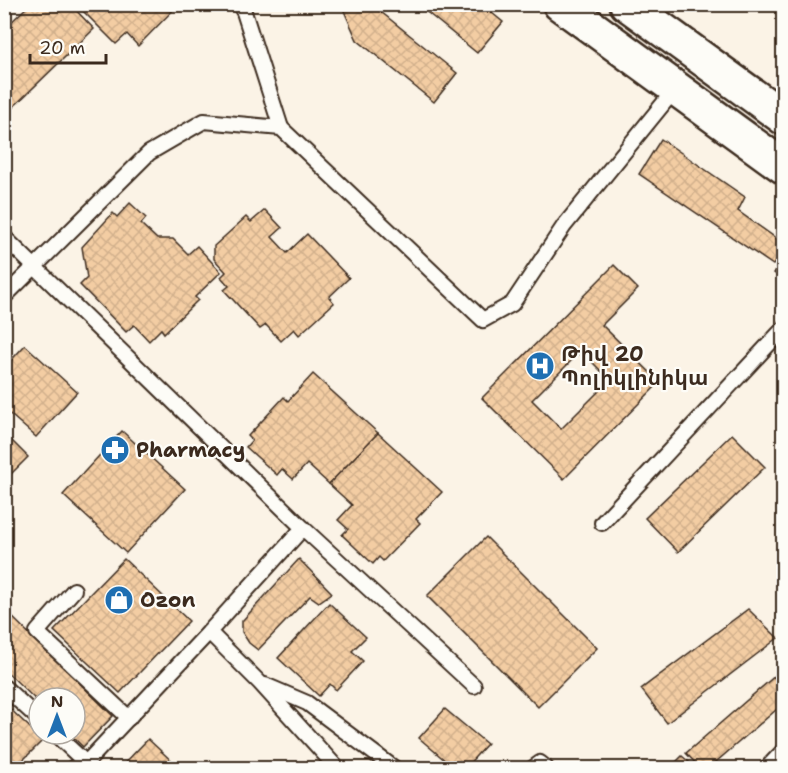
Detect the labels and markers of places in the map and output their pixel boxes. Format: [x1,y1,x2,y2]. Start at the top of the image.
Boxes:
place label: Թիվ 20 Պոլիկլինիկա [561,340,708,392]
hospital icon: Թիվ 20 Պոլիկլինիկա [524,350,556,382]
pharmacy icon: Pharmacy [99,434,131,466]
place label: Pharmacy [136,436,245,464]
shop icon: Ozon [103,584,135,616]
place label: Ozon [140,586,195,614]

